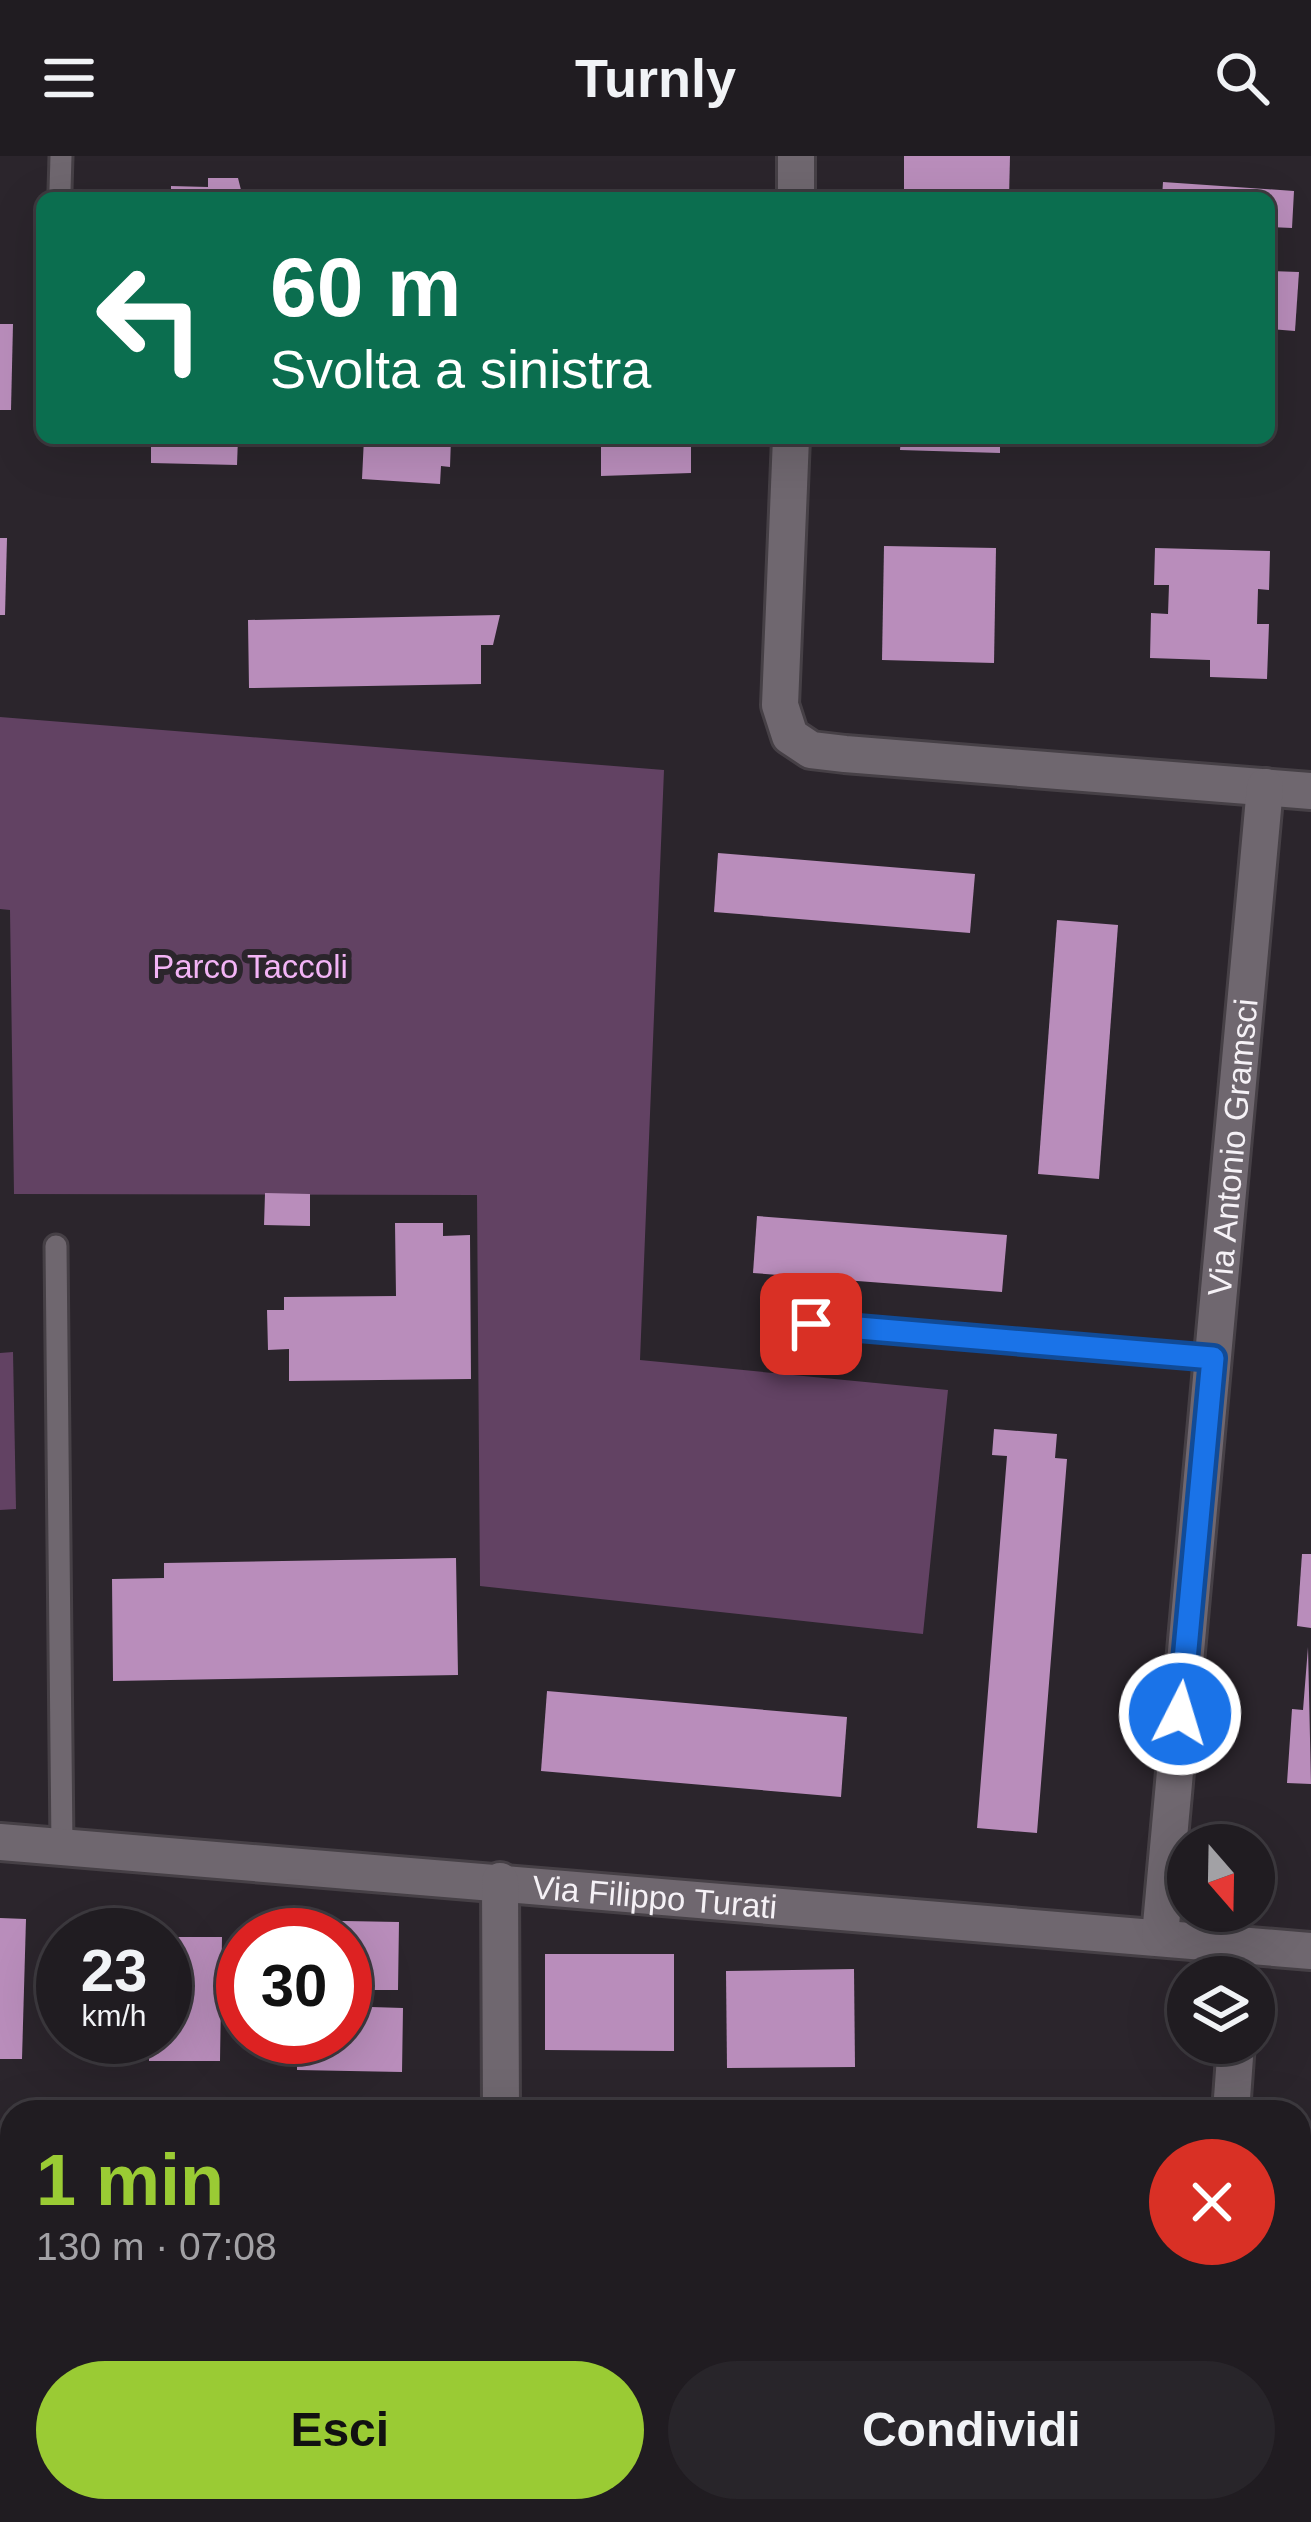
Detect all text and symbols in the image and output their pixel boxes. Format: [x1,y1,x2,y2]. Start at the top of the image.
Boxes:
icon: menu [36,45,102,111]
icon: search [1209,45,1275,111]
text: Turnly [575,48,736,108]
icon: left [72,240,228,396]
text: 60 m [270,240,461,334]
text: Svolta a sinistra [270,339,651,399]
park label: Parco Taccoli [152,948,348,985]
street label: Via Antonio Gramsci [1201,997,1265,1298]
pin [760,1273,862,1375]
icon: arrive [778,1291,844,1357]
position arrow [1117,1651,1243,1777]
north arrow [1167,1824,1275,1932]
map controls [1167,1824,1275,2064]
street label: Via Filippo Turati [531,1868,778,1926]
speed limit sign: 30 [216,1908,372,2064]
text: 23 [81,1937,147,2004]
button: layers [1167,1956,1275,2064]
text: km/h [81,1999,147,2032]
button: close [1149,2139,1275,2265]
text: 1 min [36,2140,224,2220]
text: 130 m · 07:08 [36,2225,277,2268]
button: Esci [36,2361,644,2499]
button: Condividi [668,2361,1275,2499]

